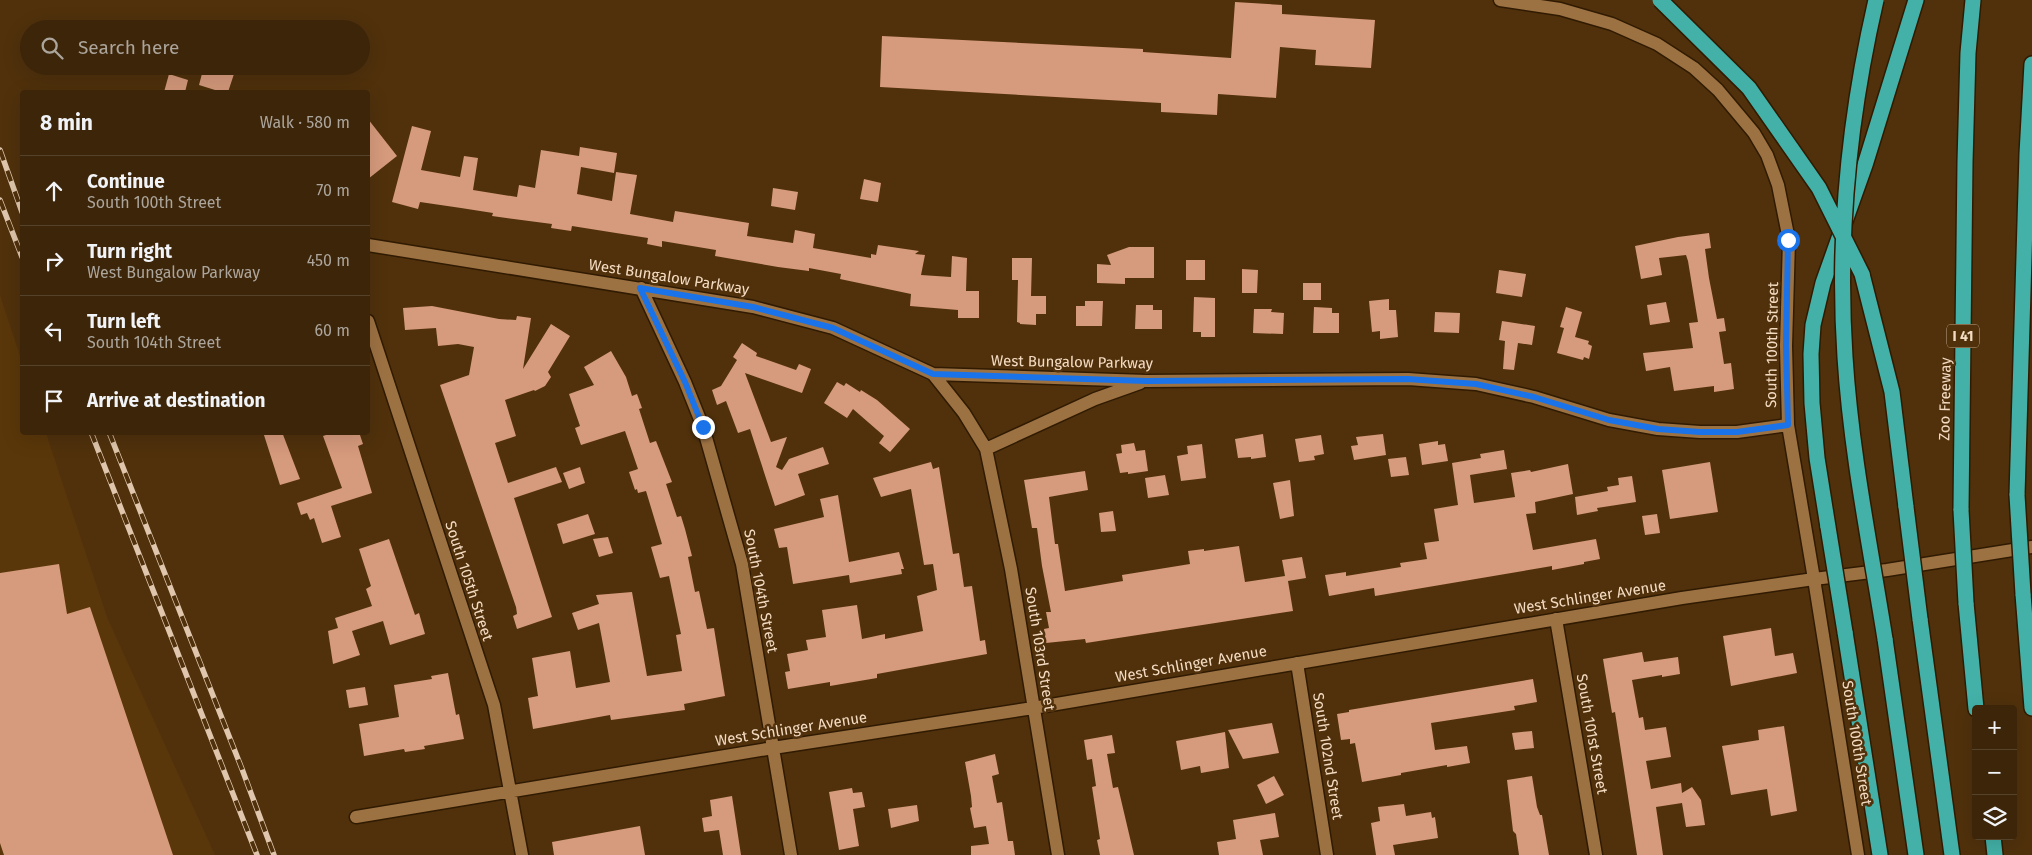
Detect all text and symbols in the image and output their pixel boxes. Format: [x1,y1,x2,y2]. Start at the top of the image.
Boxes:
search box [20,20,370,75]
icon: search [38,34,66,62]
text: Search here [78,36,179,59]
text: 8 min [40,110,93,136]
text: Walk · 580 m [260,113,350,132]
text: Continue [87,170,165,193]
icon: ahead [40,177,68,205]
text: 70 m [316,181,350,200]
text: South 100th Street [87,193,221,212]
route start [1777,229,1800,252]
text: Turn right [87,240,172,263]
icon: right [40,247,68,275]
text: 450 m [307,251,350,270]
street label: West Bungalow Parkway [587,255,751,299]
text: West Bungalow Parkway [87,263,260,282]
street label: South 100th Street [1762,281,1782,408]
text: Turn left [87,310,161,333]
icon: left [40,317,68,345]
text: 60 m [315,321,350,340]
road number: I 41 [1947,324,1979,348]
text: South 104th Street [87,333,221,352]
street label: West Bungalow Parkway [991,352,1154,372]
street label: Zoo Freeway [1935,357,1955,441]
icon: arrive [40,387,68,415]
text: Arrive at destination [87,389,266,412]
route end [692,416,715,439]
street label: South 105th Street [441,519,497,644]
street label: South 104th Street [740,528,782,655]
street label: West Schlinger Avenue [1513,576,1667,618]
street label: South 103rd Street [1021,586,1059,713]
street label: West Schlinger Avenue [1114,642,1268,686]
street label: South 101st Street [1573,672,1612,796]
street label: South 100th Street [1838,679,1876,807]
street label: South 102nd Street [1309,691,1347,821]
map controls [1972,705,2017,840]
button: + [1972,705,2017,750]
street label: West Schlinger Avenue [714,708,868,750]
button: − [1972,750,2017,795]
button: layers [1972,795,2017,840]

